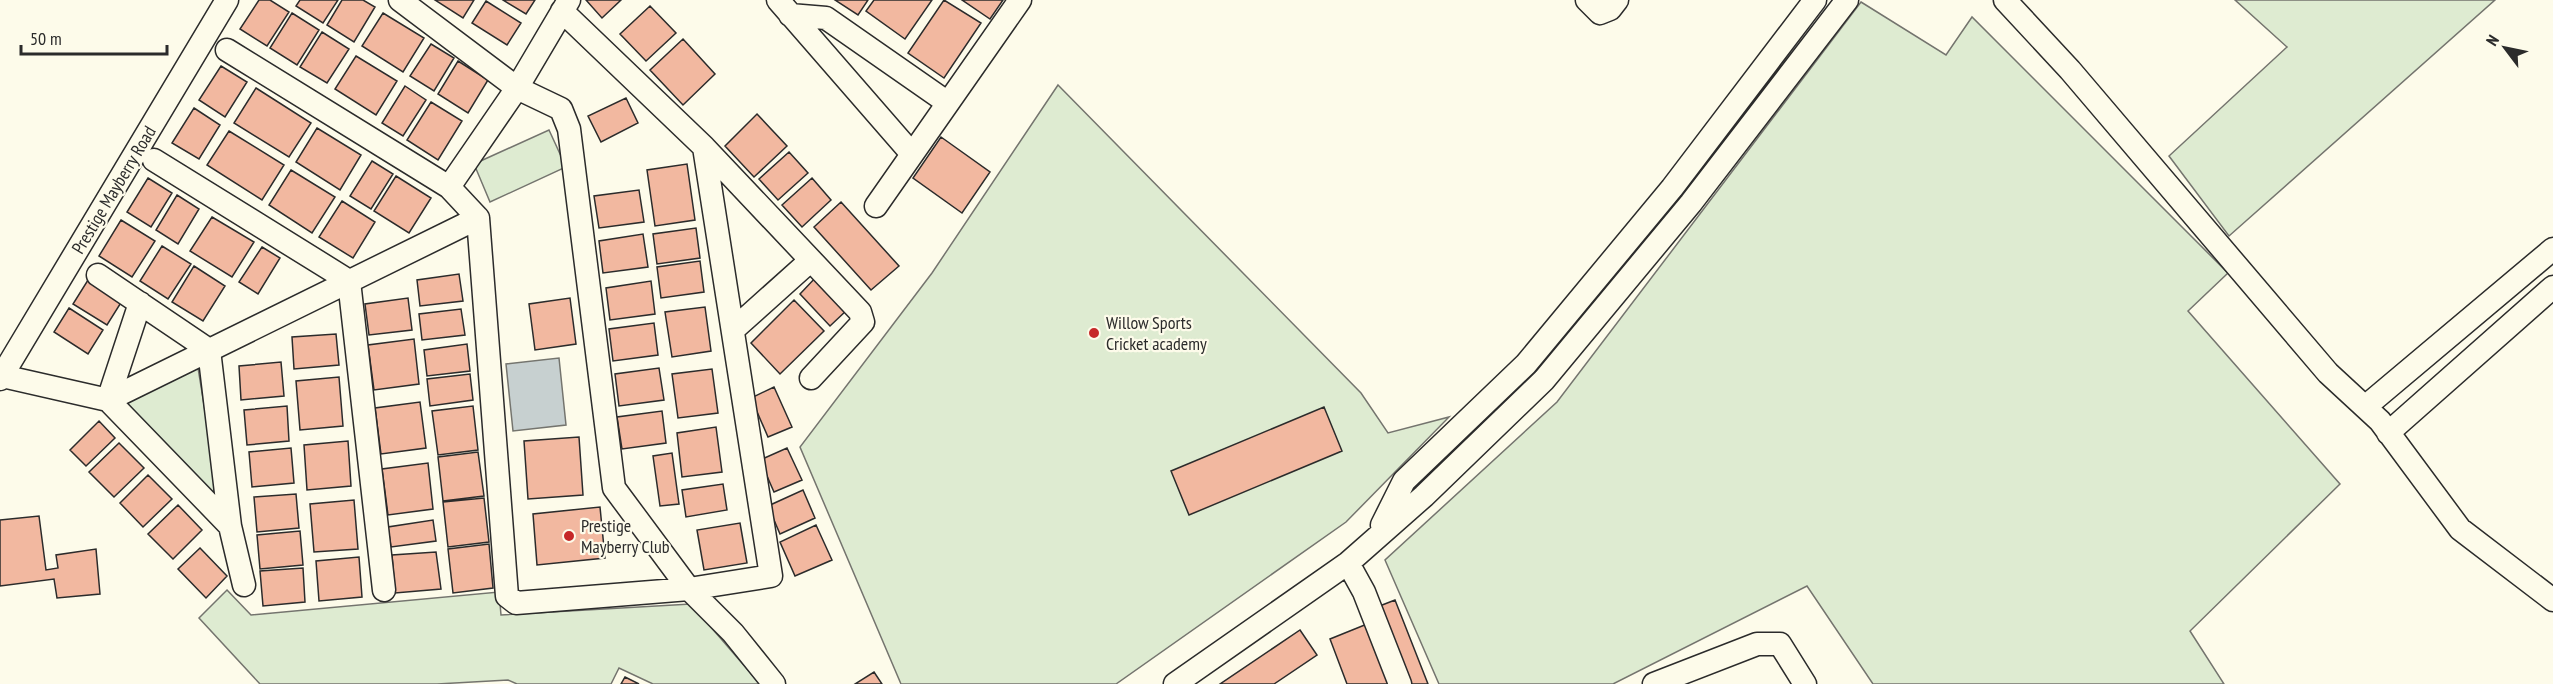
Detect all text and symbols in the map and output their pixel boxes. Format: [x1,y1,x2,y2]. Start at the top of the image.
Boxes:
scale bar [21,18,166,56]
north arrow [2475,18,2535,78]
text: 50 m [30,27,62,50]
text: N [2482,31,2503,49]
street label: Prestige Mayberry Road [66,122,161,258]
place label: Willow Sports Cricket academy [1106,311,1207,355]
marker: Willow Sports Cricket academy [1087,326,1101,340]
place label: Prestige Mayberry Club [581,514,670,558]
marker: Prestige Mayberry Club [562,529,576,543]

